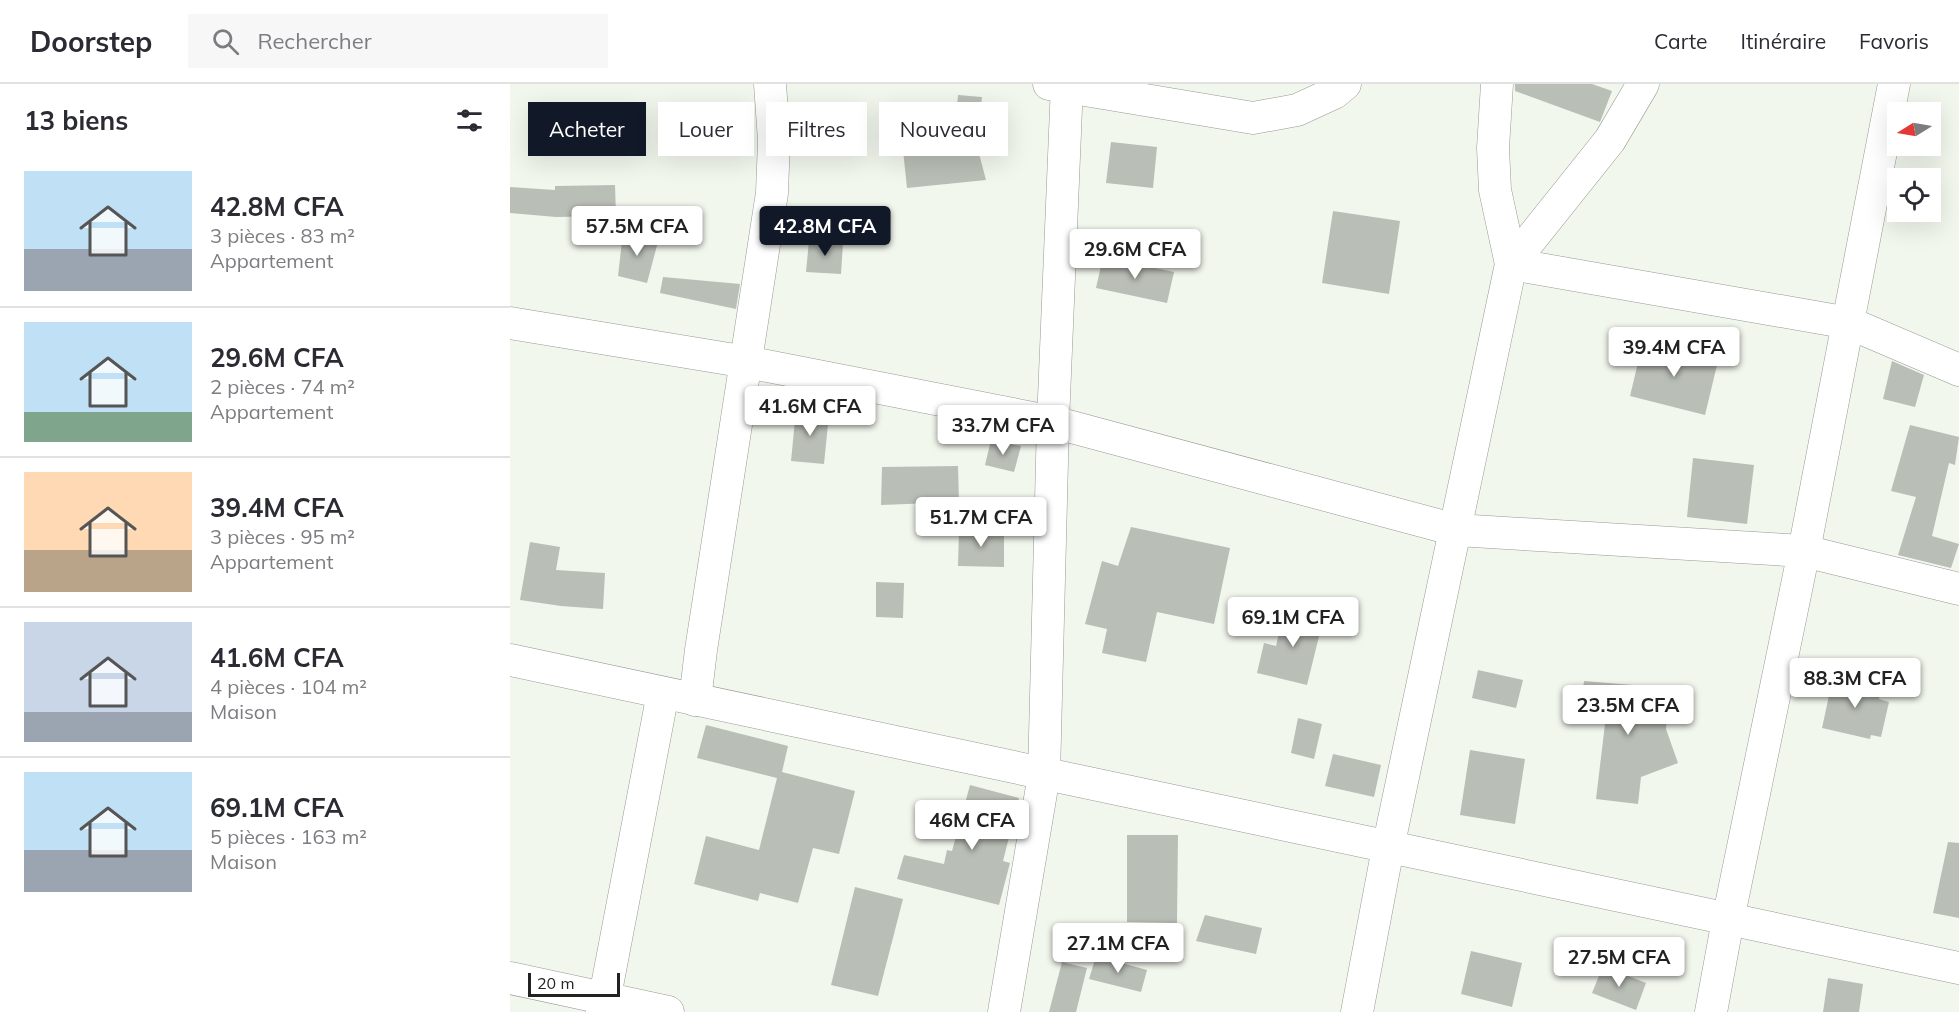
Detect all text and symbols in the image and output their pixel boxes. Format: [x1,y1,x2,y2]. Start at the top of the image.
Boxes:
search box [188,14,608,68]
text: Doorstep [30,24,152,59]
icon: search [209,25,242,58]
text: Rechercher [257,27,372,55]
text: Carte [1654,28,1708,54]
text: Itinéraire [1741,28,1826,54]
text: Favoris [1859,28,1929,54]
chip: Acheter [528,102,646,156]
chip: Louer [658,102,754,156]
chip: Filtres [766,102,867,156]
chip: Nouveau [879,102,1008,156]
north arrow [1887,102,1941,156]
map controls [1887,102,1941,222]
text: 13 biens [24,104,128,137]
icon: filters [453,104,486,137]
button: locate [1887,168,1941,222]
text: 42.8M CFA [210,190,344,223]
icon: home [72,195,144,267]
pin: 57.5M CFA [568,206,706,257]
pin: 42.8M CFA [756,206,894,257]
text: 57.5M CFA [586,213,688,238]
text: 42.8M CFA [774,213,876,238]
text: 3 pièces · 83 m² [210,223,355,248]
pin: 29.6M CFA [1066,229,1204,280]
text: 29.6M CFA [1084,236,1186,261]
text: Appartement [210,248,333,273]
pin: 39.4M CFA [1605,327,1743,378]
text: 39.4M CFA [1623,334,1725,359]
text: 29.6M CFA [210,341,344,374]
icon: home [72,346,144,418]
text: 2 pièces · 74 m² [210,374,355,399]
pin: 41.6M CFA [741,386,879,437]
text: 41.6M CFA [759,393,861,418]
text: Appartement [210,399,333,424]
pin: 33.7M CFA [934,405,1072,456]
text: 33.7M CFA [952,412,1054,437]
text: 39.4M CFA [210,491,344,524]
icon: home [72,496,144,568]
pin: 51.7M CFA [912,497,1050,548]
text: 51.7M CFA [930,504,1032,529]
text: 3 pièces · 95 m² [210,524,355,549]
text: Appartement [210,549,333,574]
pin: 69.1M CFA [1224,597,1362,648]
text: 69.1M CFA [1242,604,1344,629]
text: 41.6M CFA [210,641,344,674]
icon: home [72,646,144,718]
pin: 88.3M CFA [1786,658,1924,709]
text: 88.3M CFA [1804,665,1906,690]
text: 4 pièces · 104 m² [210,674,367,699]
pin: 23.5M CFA [1559,685,1697,736]
text: 23.5M CFA [1577,692,1679,717]
text: Maison [210,699,277,724]
text: 69.1M CFA [210,791,344,824]
icon: home [72,796,144,868]
pin: 46M CFA [917,800,1027,851]
text: 46M CFA [929,807,1015,832]
text: 5 pièces · 163 m² [210,824,367,849]
text: Maison [210,849,277,874]
pin: 27.1M CFA [1049,923,1187,974]
text: 27.1M CFA [1067,930,1169,955]
pin: 27.5M CFA [1550,937,1688,988]
text: 27.5M CFA [1568,944,1670,969]
scale bar [528,970,620,998]
text: 20 m [537,973,574,993]

